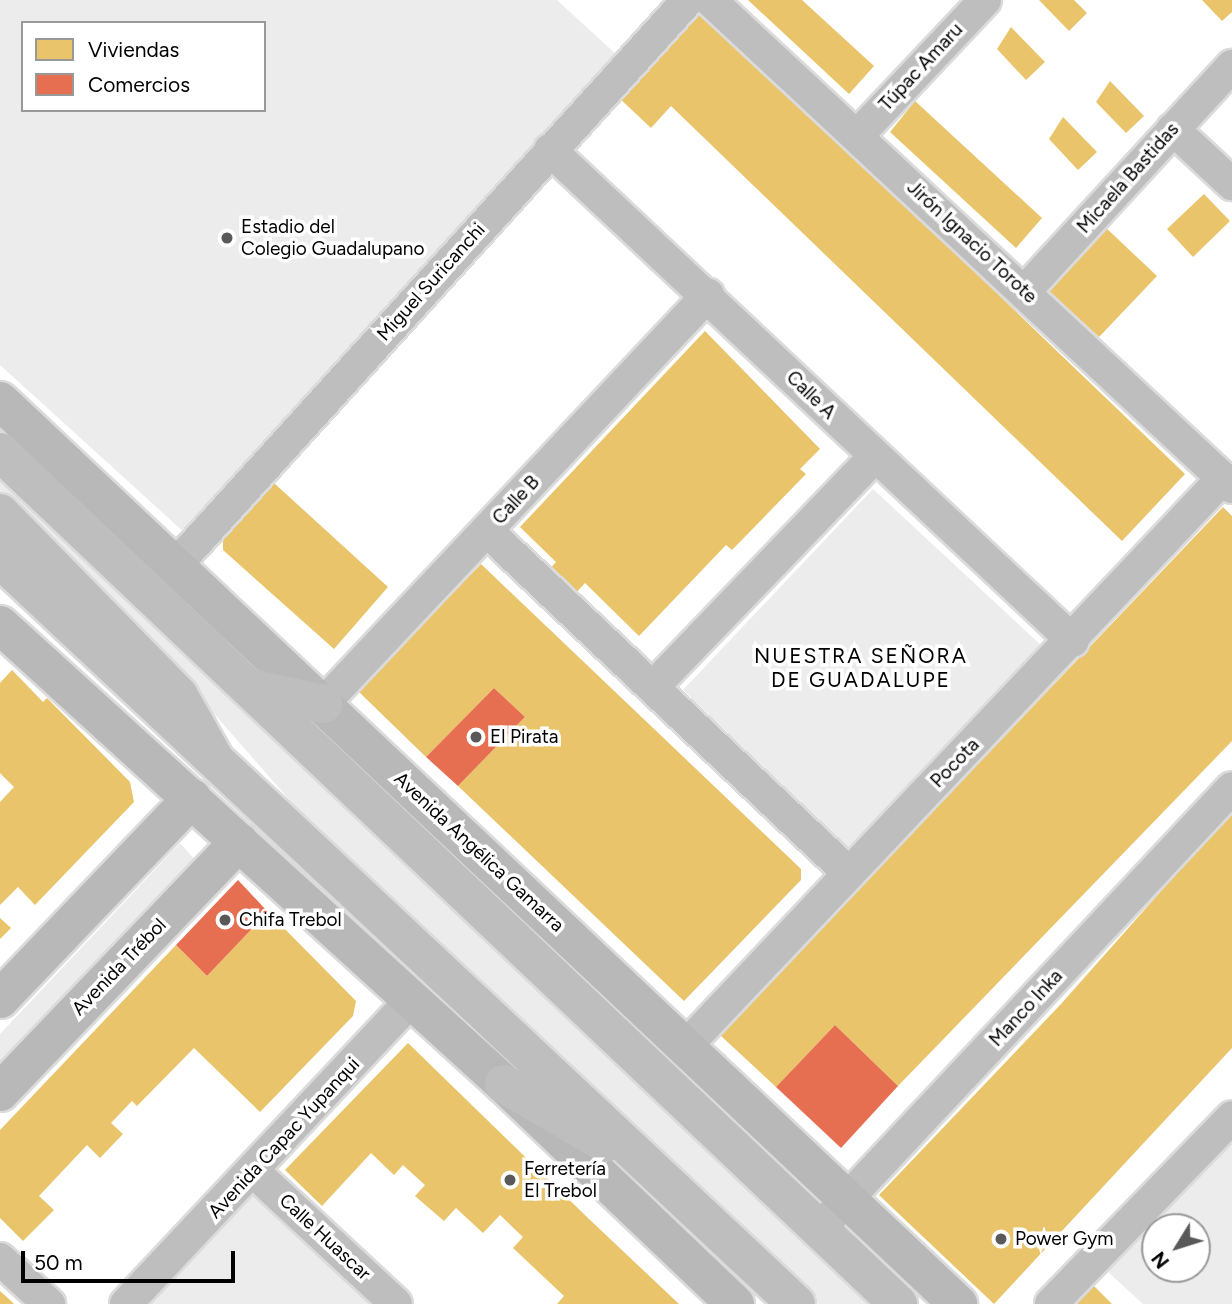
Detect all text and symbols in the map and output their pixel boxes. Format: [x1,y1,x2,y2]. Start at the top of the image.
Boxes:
street label: Túpac Amaru [875,18,967,116]
legend [21,21,266,112]
text: Viviendas [88,37,179,62]
text: Comercios [88,72,190,97]
street label: Micaela Bastidas [1072,118,1184,238]
street label: Jirón Ignacio Torote [902,176,1042,308]
place label: Estadio del Colegio Guadalupano [241,216,424,260]
street label: Miguel Suricanchi [372,218,490,346]
marker: Estadio del Colegio Guadalupano [219,230,235,246]
street label: Calle A [782,366,840,424]
street label: Calle B [488,471,544,529]
district label: NUESTRA SEÑORA DE GUADALUPE [756,643,966,693]
place label: El Pirata [490,726,558,748]
marker: El Pirata [468,729,484,745]
street label: Pocota [926,734,984,792]
street label: Avenida Angélica Gamarra [389,767,569,937]
place label: Chifa Trebol [239,909,342,931]
marker: Chifa Trebol [217,912,233,928]
street label: Avenida Trébol [67,914,171,1020]
street label: Manco Inka [985,965,1067,1051]
street label: Avenida Capac Yupanqui [204,1053,364,1223]
place label: Ferretería El Trebol [524,1158,606,1202]
marker: Ferretería El Trebol [502,1172,518,1188]
street label: Calle Huascar [275,1189,375,1285]
north arrow [1141,1213,1211,1283]
place label: Power Gym [1015,1228,1113,1250]
marker: Power Gym [993,1231,1009,1247]
scale bar [24,1238,238,1282]
text: N [1147,1247,1174,1273]
text: 50 m [34,1250,83,1275]

